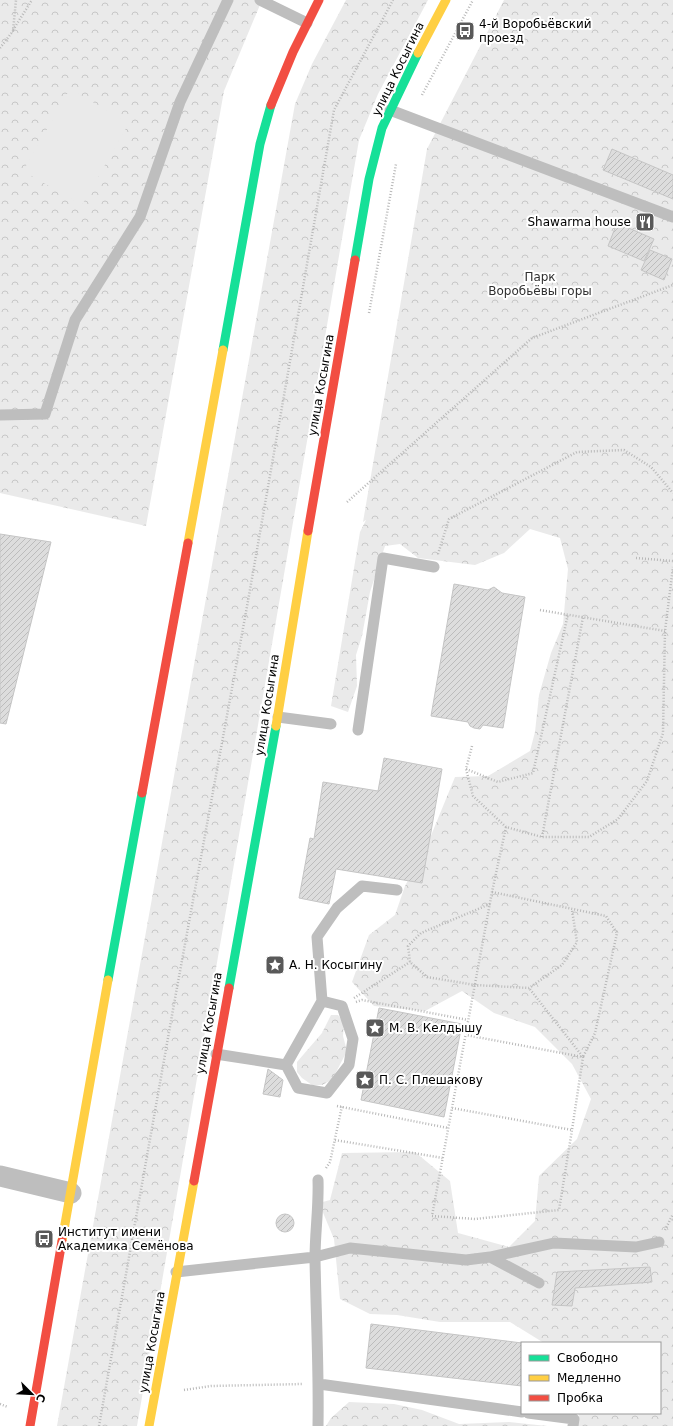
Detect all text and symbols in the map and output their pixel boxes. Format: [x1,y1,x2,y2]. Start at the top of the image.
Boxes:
place label: 4-й Воробьёвский проезд [479,17,591,45]
street label: улица Косыгина [369,20,427,118]
bus stop icon: 4-й Воробьёвский проезд [454,20,476,42]
restaurant icon: Shawarma house [634,211,656,233]
place label: Shawarma house [527,215,631,229]
park label: Парк Воробьёвы горы [488,270,592,298]
street label: улица Косыгина [305,333,337,437]
street label: улица Косыгина [252,653,282,757]
place icon: А. Н. Косыгину [264,954,286,976]
place label: А. Н. Косыгину [289,958,382,972]
street label: улица Косыгина [193,971,225,1075]
place icon: М. В. Келдышу [364,1017,386,1039]
place label: М. В. Келдышу [389,1021,482,1035]
place icon: П. С. Плешакову [354,1069,376,1091]
place label: П. С. Плешакову [379,1073,483,1087]
place label: Институт имени Академика Семёнова [58,1225,194,1253]
bus stop icon: Институт имени Академика Семёнова [33,1228,55,1250]
street label: улица Косыгина [136,1290,168,1394]
legend [521,1342,661,1414]
text: Свободно [557,1351,618,1365]
text: Медленно [557,1371,621,1385]
north arrow [12,1374,52,1414]
text: Пробка [557,1391,603,1405]
text: С [33,1392,48,1404]

